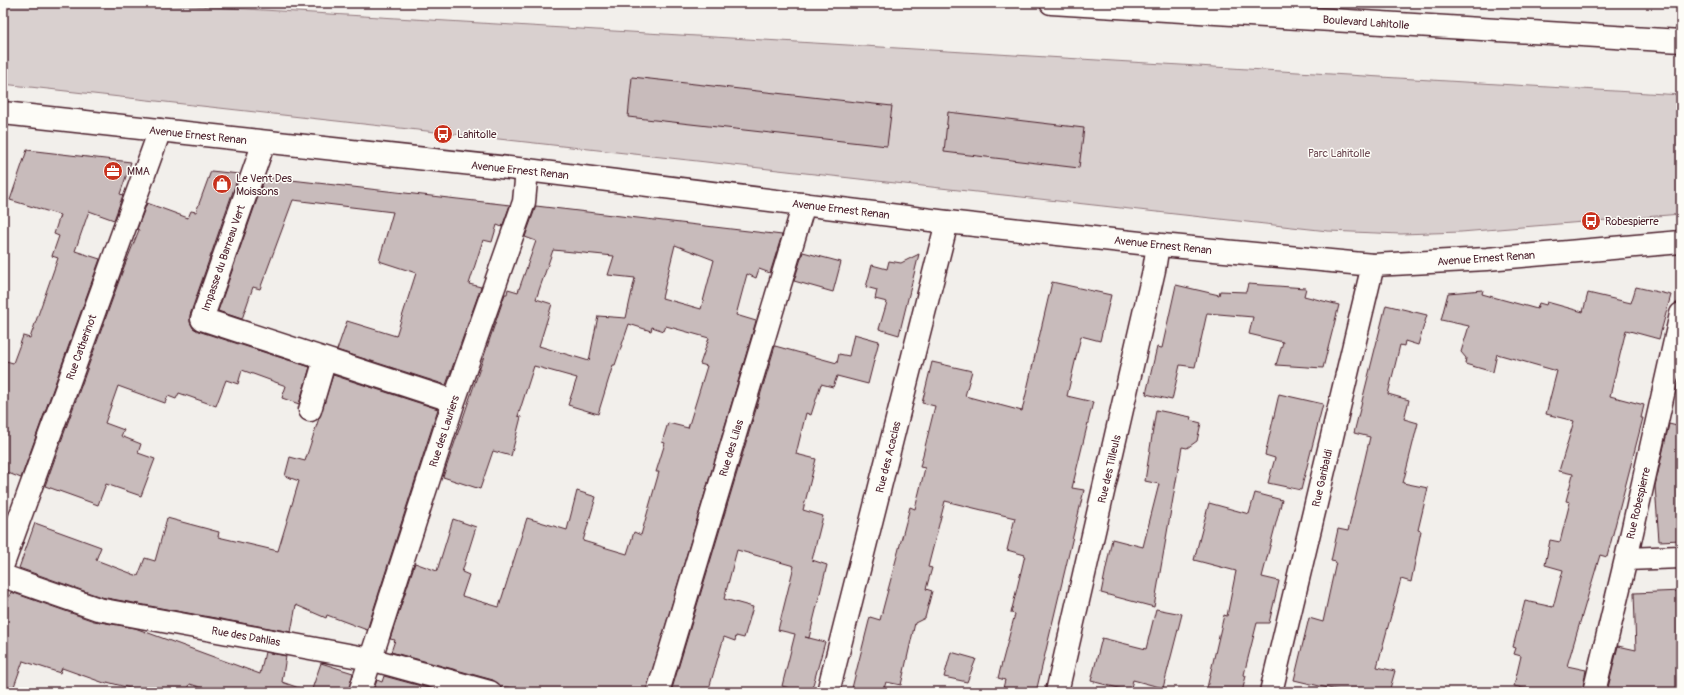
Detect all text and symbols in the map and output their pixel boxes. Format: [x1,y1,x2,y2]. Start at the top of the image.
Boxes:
street label: Boulevard Lahitolle [1322,13,1410,32]
bus stop icon: Lahitolle [432,123,454,145]
street label: Avenue Ernest Renan [149,124,247,147]
place label: Lahitolle [457,128,497,141]
park label: Parc Lahitolle [1308,147,1371,160]
street label: Avenue Ernest Renan [471,159,569,182]
office icon: MMA [102,160,124,182]
place label: MMA [127,165,150,178]
place label: Le Vent Des Moissons [236,172,292,198]
shop icon: Le Vent Des Moissons [211,173,233,195]
street label: Avenue Ernest Renan [791,197,890,222]
street label: Impasse du Barreau Vert [199,203,248,313]
bus stop icon: Robespierre [1580,210,1602,232]
place label: Robespierre [1605,215,1659,228]
street label: Avenue Ernest Renan [1114,234,1212,257]
street label: Avenue Ernest Renan [1437,249,1535,268]
street label: Rue Catherinot [64,312,100,382]
street label: Rue des Lauriers [427,394,462,469]
street label: Rue des Lilas [717,418,746,478]
street label: Rue des Acacias [873,420,904,494]
street label: Rue des Tilleuls [1095,434,1124,505]
street label: Rue Garibaldi [1310,448,1335,508]
street label: Rue Robespierre [1624,465,1653,540]
street label: Rue des Dahlias [210,624,281,649]

